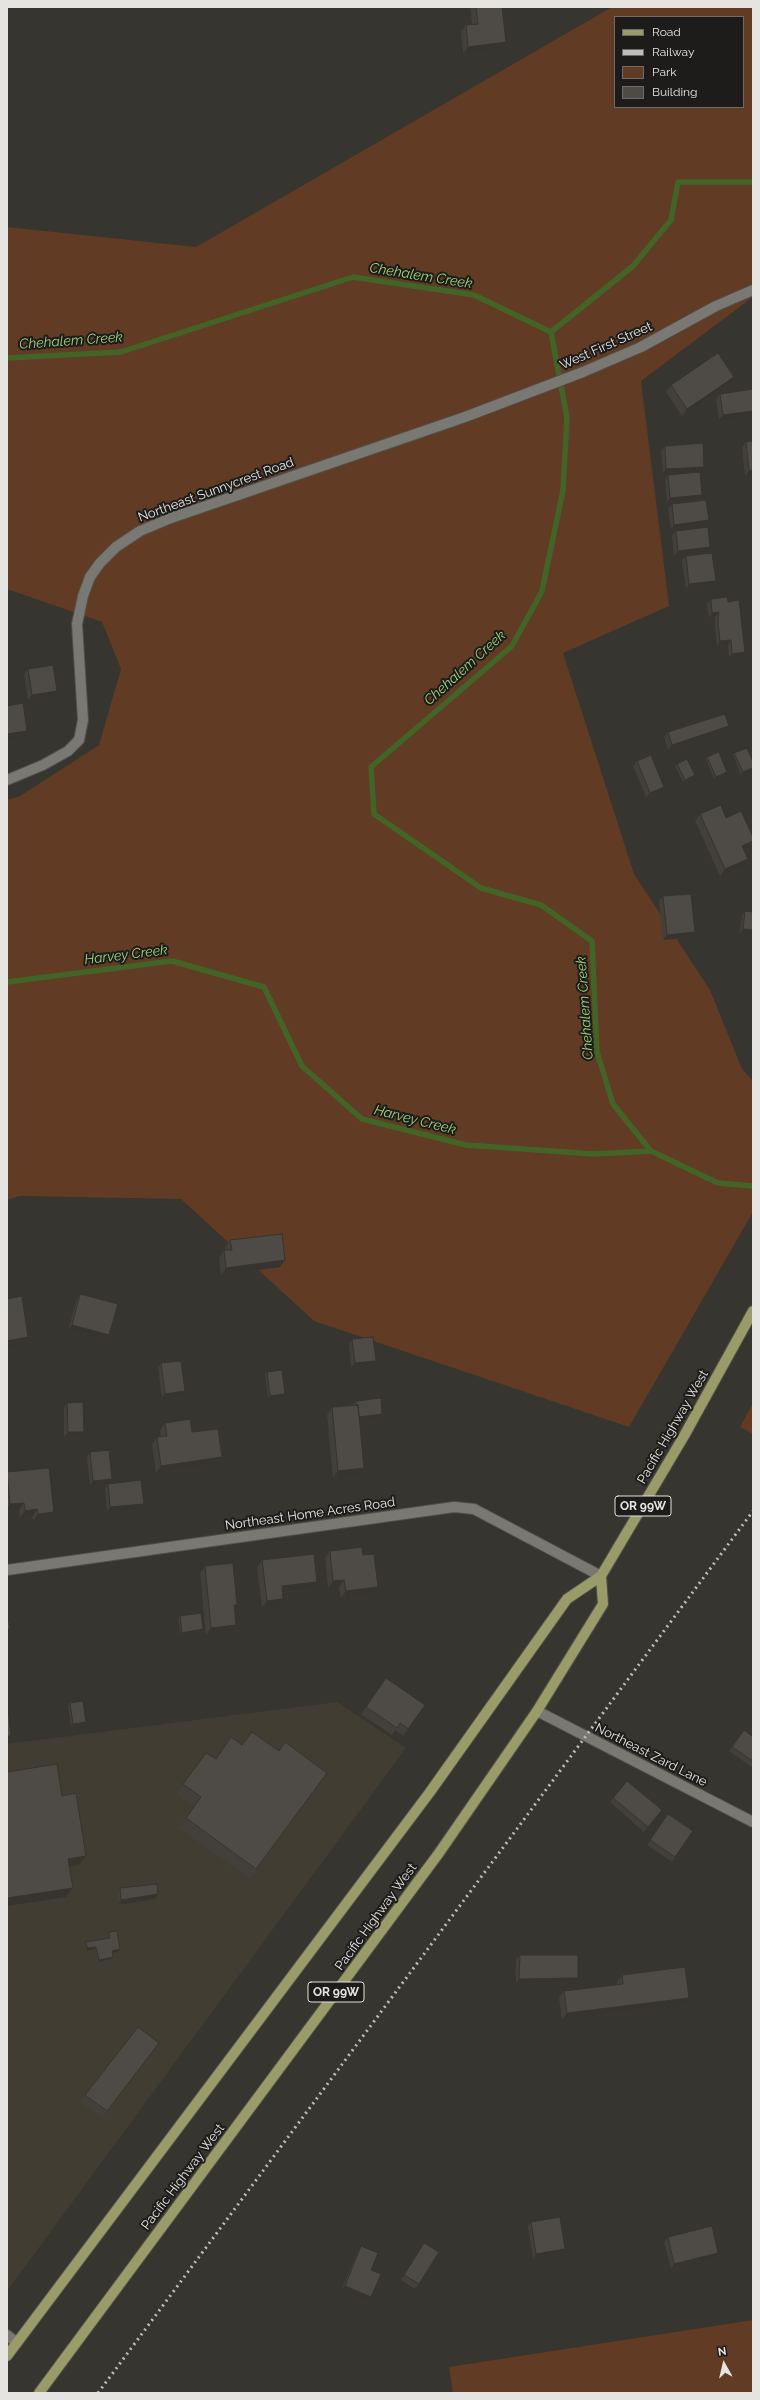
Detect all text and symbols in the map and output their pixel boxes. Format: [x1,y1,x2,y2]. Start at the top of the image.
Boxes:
legend [614,16,744,108]
text: Road [652,25,681,39]
text: Railway [652,45,694,59]
text: Park [652,65,677,79]
text: Building [652,85,698,99]
water label: Chehalem Creek [368,260,474,292]
street label: West First Street [557,319,655,373]
water label: Chehalem Creek [19,329,123,353]
street label: Northeast Sunnycrest Road [136,455,296,525]
water label: Chehalem Creek [421,627,509,709]
water label: Harvey Creek [83,942,169,968]
water label: Chehalem Creek [573,956,597,1060]
water label: Harvey Creek [372,1102,458,1138]
street label: Pacific Highway West [634,1367,712,1487]
street label: Northeast Home Acres Road [224,1494,396,1534]
road number: OR 99W [615,1496,671,1516]
street label: Northeast Zard Lane [592,1720,710,1790]
street label: Pacific Highway West [332,1860,420,1974]
road number: OR 99W [308,1982,364,2002]
street label: Pacific Highway West [138,2121,228,2233]
north arrow [704,2344,744,2384]
text: N [717,2345,727,2359]

